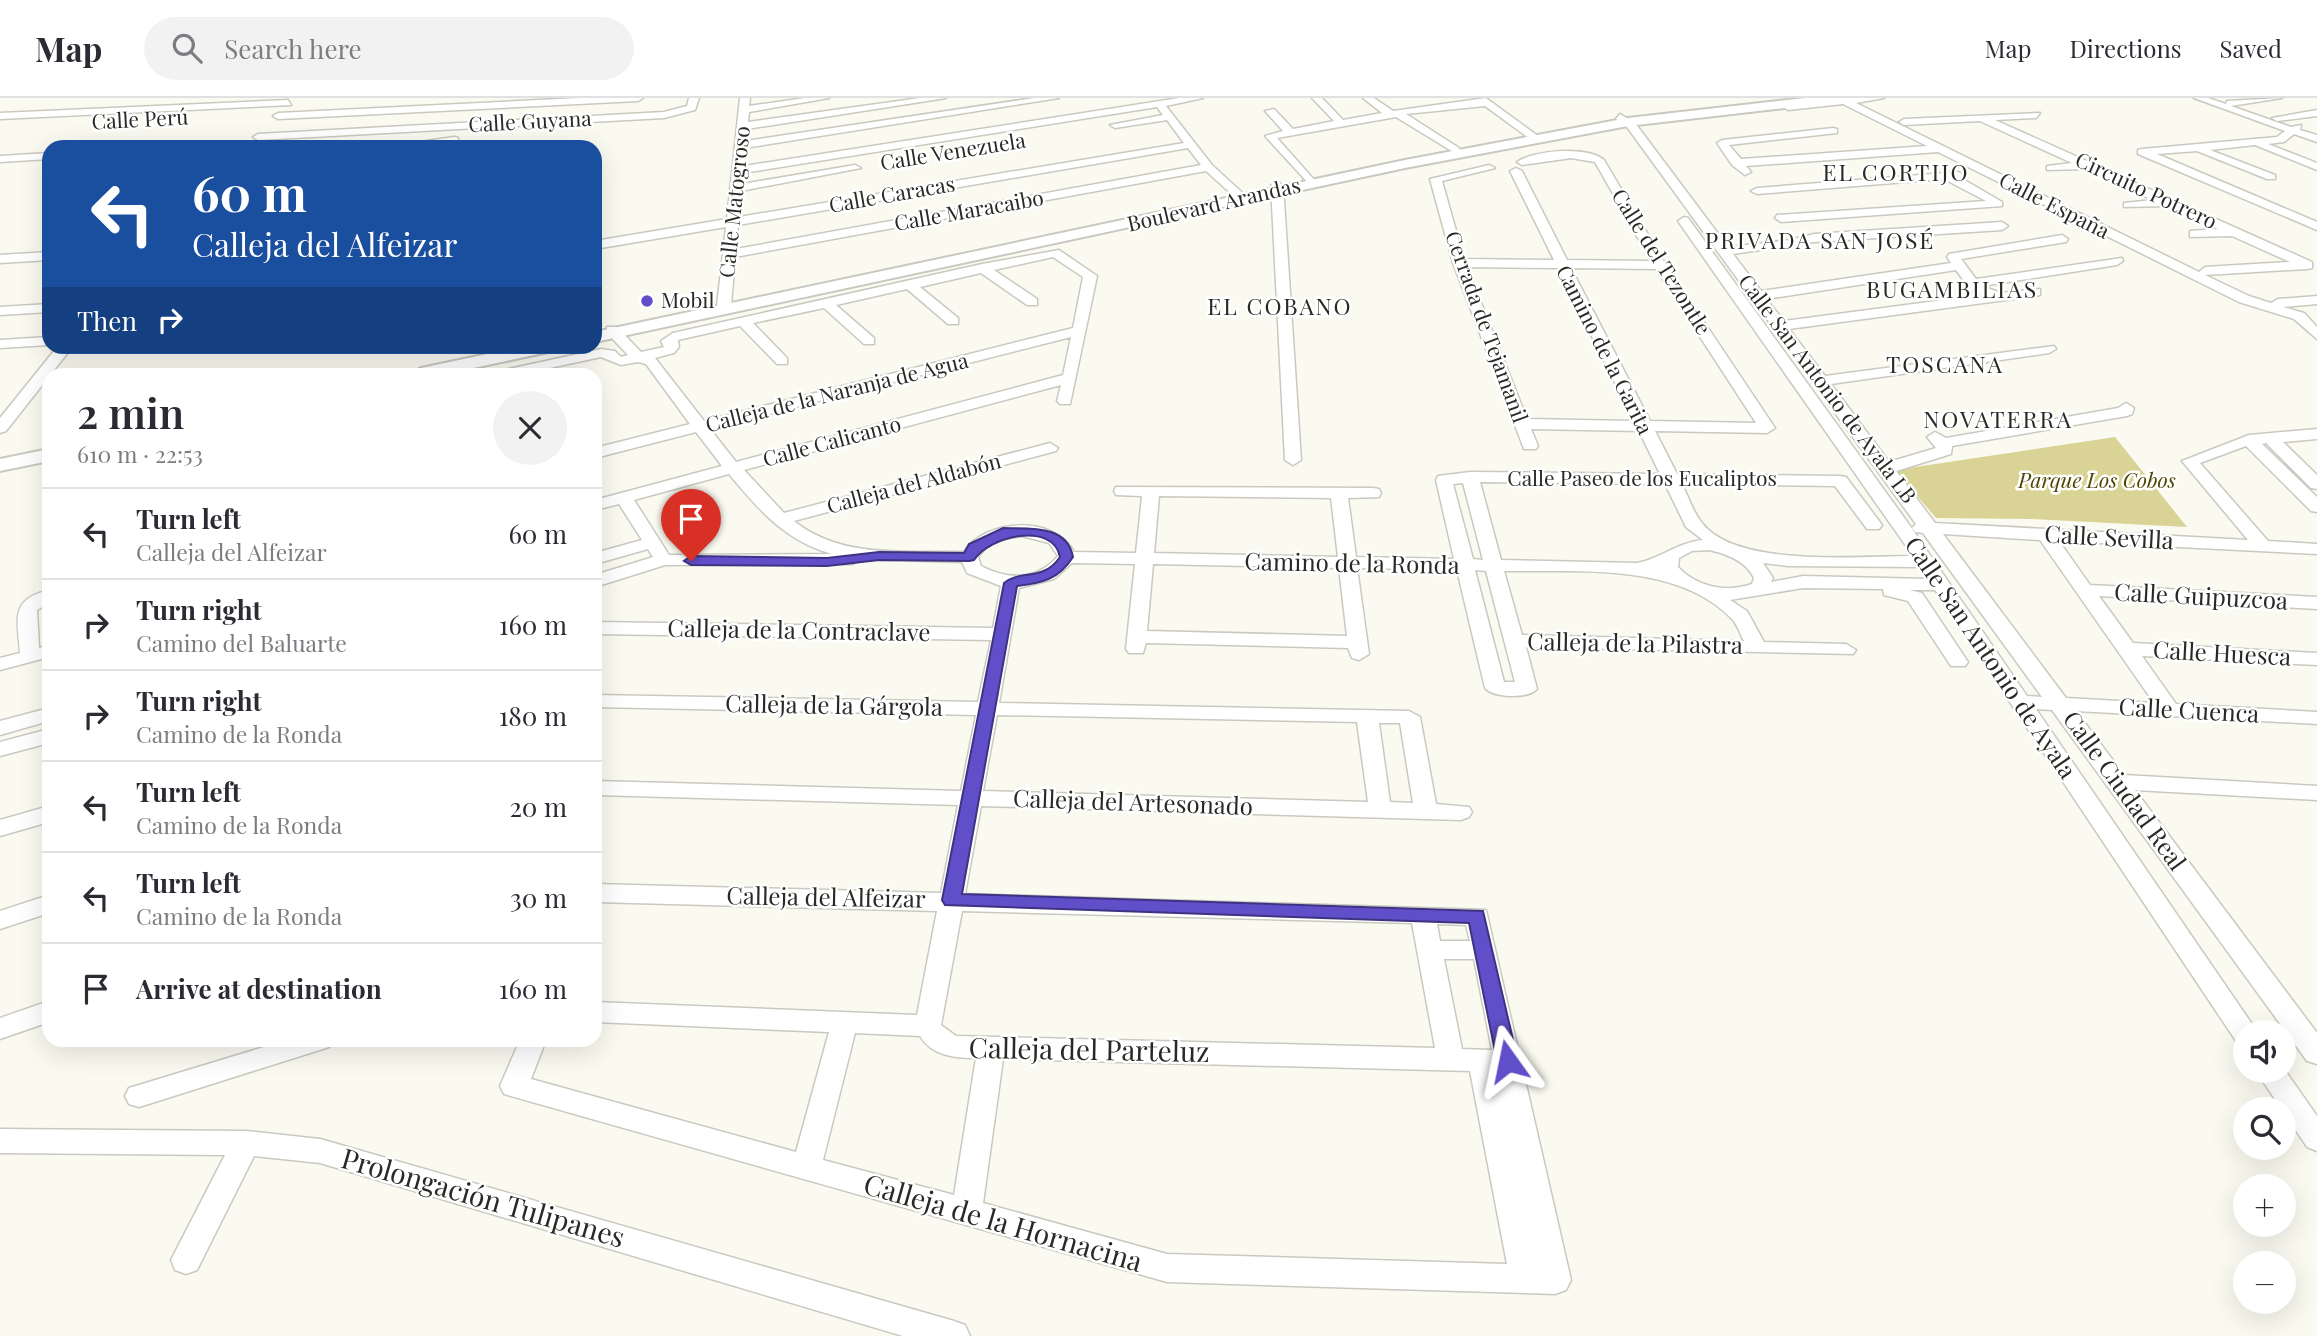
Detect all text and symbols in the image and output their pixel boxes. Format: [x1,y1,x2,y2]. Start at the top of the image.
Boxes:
search box [144,17,634,80]
text: Map [35,26,102,70]
icon: search [168,29,206,67]
text: Search here [224,31,362,66]
text: Map [1985,32,2031,64]
text: Directions [2069,32,2182,64]
text: Saved [2220,32,2282,64]
street label: Calle Perú [91,101,189,135]
street label: Calle Guyana [468,103,593,137]
street label: Calle Matogroso [711,124,755,279]
street label: Calle Venezuela [878,125,1028,175]
street label: Circuito Potrero [2071,144,2222,234]
district label: EL CORTIJO [1822,156,1970,187]
text: 60 m [192,159,307,224]
street label: Calle España [1995,164,2115,244]
icon: left [77,168,168,259]
street label: Calle Caracas [827,168,957,218]
street label: Boulevard Arandas [1124,170,1303,237]
street label: Calle Maracaibo [892,182,1046,236]
street label: Calle del Tezontle [1607,183,1719,339]
text: Calleja del Alfeizar [192,222,457,265]
district label: PRIVADA SAN JOSÉ [1705,224,1935,255]
street label: Cerrada de Tejamanil [1440,227,1536,426]
street label: Camino de la Garita [1551,260,1661,439]
street label: Calle San Antonio de Ayala LB [1733,268,1924,508]
district label: BUGAMBILIAS [1866,273,2038,304]
place label: Mobil [661,285,714,313]
district label: EL COBANO [1207,290,1353,321]
marker: Mobil [639,293,655,309]
icon: right [151,301,189,339]
text: Then [77,303,137,338]
street label: Calleja de la Naranja de Agua [702,345,971,437]
district label: TOSCANA [1886,348,2004,379]
text: 2 min [77,384,184,440]
button: close [493,391,567,465]
district label: NOVATERRA [1923,403,2073,434]
street label: Calle Calicanto [759,408,904,472]
text: 610 m · 22:53 [77,438,203,469]
street label: Calleja del Aldabón [823,445,1004,519]
street label: Calle Paseo de los Eucaliptos [1507,463,1777,491]
park label: Parque Los Cobos [2017,465,2176,493]
pin [661,489,721,561]
icon: arrive [672,500,710,538]
text: Turn left [136,501,241,536]
icon: left [77,515,115,553]
text: 60 m [508,516,567,551]
street label: Calle Sevilla [2044,517,2175,555]
street label: Calle San Antonio de Ayala [1899,530,2085,784]
text: Calleja del Alfeizar [136,536,327,567]
street label: Camino de la Ronda [1244,544,1460,580]
street label: Calle Guipuzcoa [2113,574,2289,616]
text: Turn right [136,592,262,627]
icon: right [77,606,115,644]
text: 160 m [499,607,567,642]
street label: Calleja de la Contraclave [667,611,931,647]
street label: Calleja de la Pilastra [1527,624,1743,660]
text: Camino del Baluarte [136,627,347,658]
street label: Calle Huesca [2152,632,2292,672]
text: Turn right [136,683,262,718]
street label: Calleja de la Gárgola [725,686,943,722]
street label: Calle Cuenca [2118,689,2260,729]
icon: right [77,697,115,735]
text: 180 m [499,698,567,733]
street label: Calle Ciudad Real [2057,704,2194,876]
text: Camino de la Ronda [136,718,342,749]
text: Turn left [136,774,241,809]
street label: Calleja del Artesonado [1013,781,1254,821]
icon: left [77,788,115,826]
text: 20 m [509,789,567,824]
text: Camino de la Ronda [136,809,342,840]
text: Turn left [136,865,241,900]
street label: Calleja del Alfeizar [726,878,926,914]
icon: left [77,879,115,917]
text: 30 m [510,880,567,915]
text: Camino de la Ronda [136,900,342,931]
icon: arrive [77,970,115,1008]
text: Arrive at destination [136,971,382,1006]
text: 160 m [499,971,567,1006]
map controls [2233,1020,2296,1314]
button: sound [2233,1020,2296,1083]
position arrow [1471,1024,1545,1098]
street label: Calleja del Parteluz [968,1028,1210,1069]
button: search [2233,1097,2296,1160]
street label: Prolongación Tulipanes [337,1138,629,1255]
street label: Calleja de la Hornacina [860,1164,1147,1279]
button: + [2233,1174,2296,1237]
button: − [2233,1251,2296,1314]

